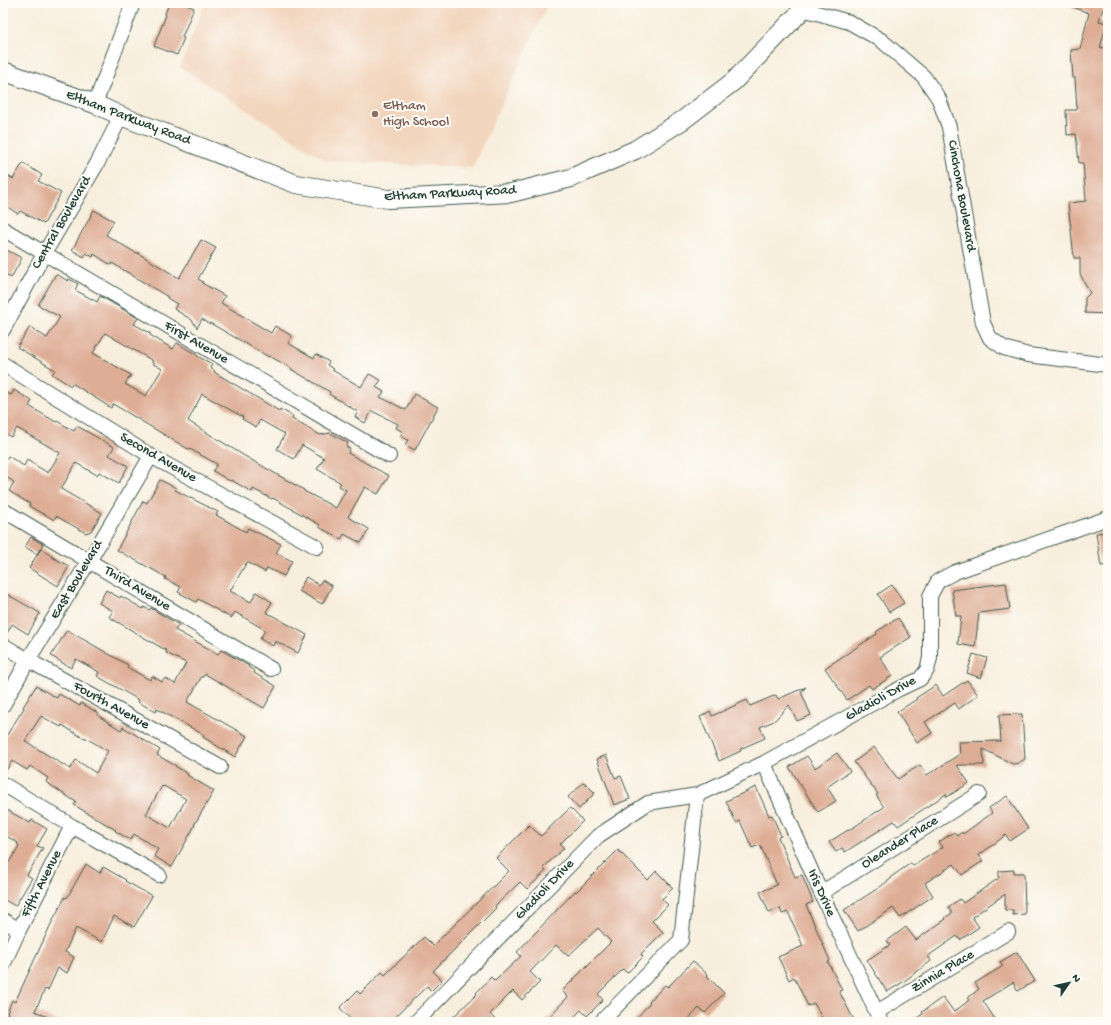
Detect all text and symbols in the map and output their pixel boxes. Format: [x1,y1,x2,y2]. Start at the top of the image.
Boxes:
street label: Eltham Parkway Road [63,86,194,150]
place label: Eltham High School [383,98,449,131]
marker: Eltham High School [370,109,380,119]
street label: Cinchona Boulevard [943,139,979,255]
street label: Central Boulevard [28,172,96,273]
street label: Eltham Parkway Road [384,182,518,206]
street label: First Avenue [160,317,232,369]
street label: Second Avenue [116,429,200,487]
street label: East Boulevard [47,536,108,623]
street label: Third Avenue [100,562,174,616]
street label: Gladioli Drive [843,672,920,725]
street label: Fourth Avenue [69,678,153,734]
street label: Oleander Place [858,812,942,873]
street label: Fifth Avenue [17,847,67,921]
street label: Gladioli Drive [512,855,579,924]
street label: Iris Drive [803,867,839,920]
street label: Zinnia Place [909,946,978,997]
north arrow [1049,963,1089,1003]
text: N [1069,972,1083,985]

